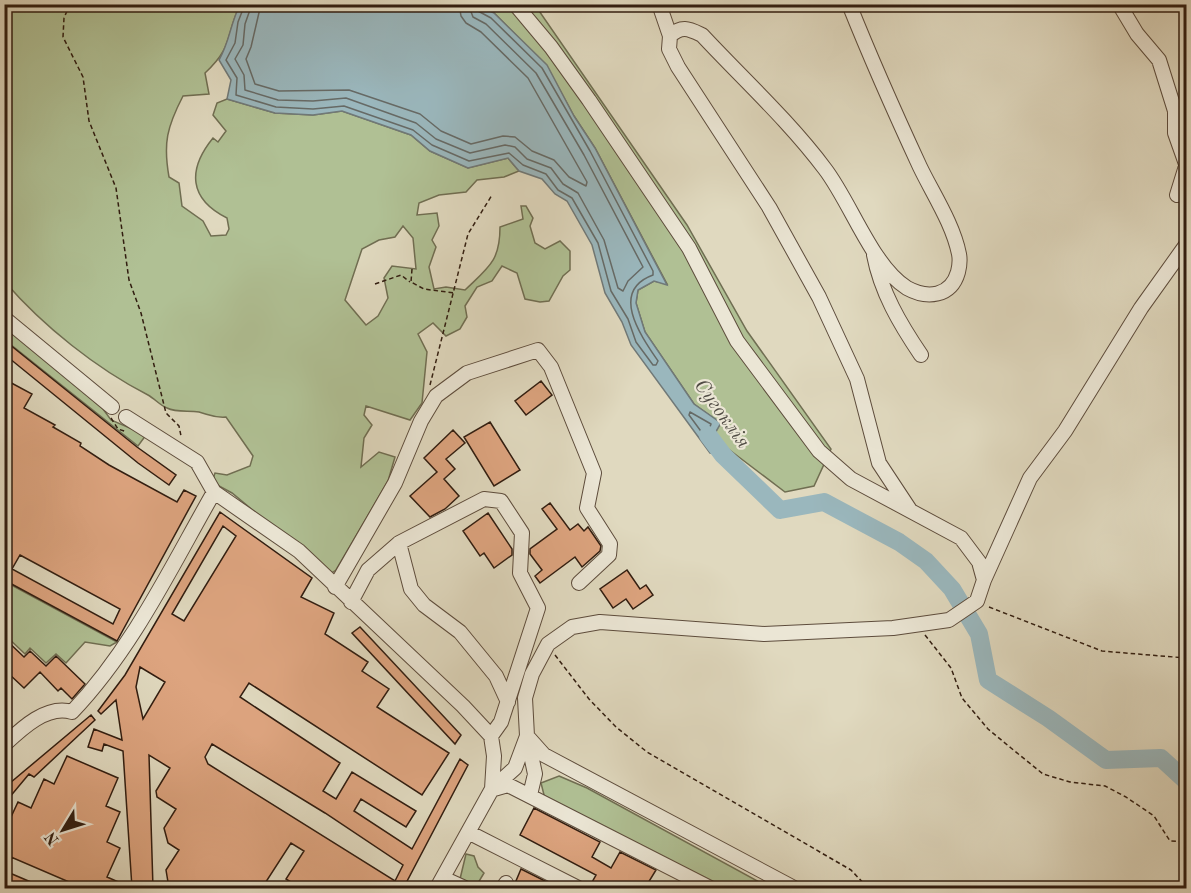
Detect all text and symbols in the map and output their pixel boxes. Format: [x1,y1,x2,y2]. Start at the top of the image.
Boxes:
water label: Сугоклія [690,376,753,453]
north arrow [33,800,93,860]
text: N [42,828,63,848]

